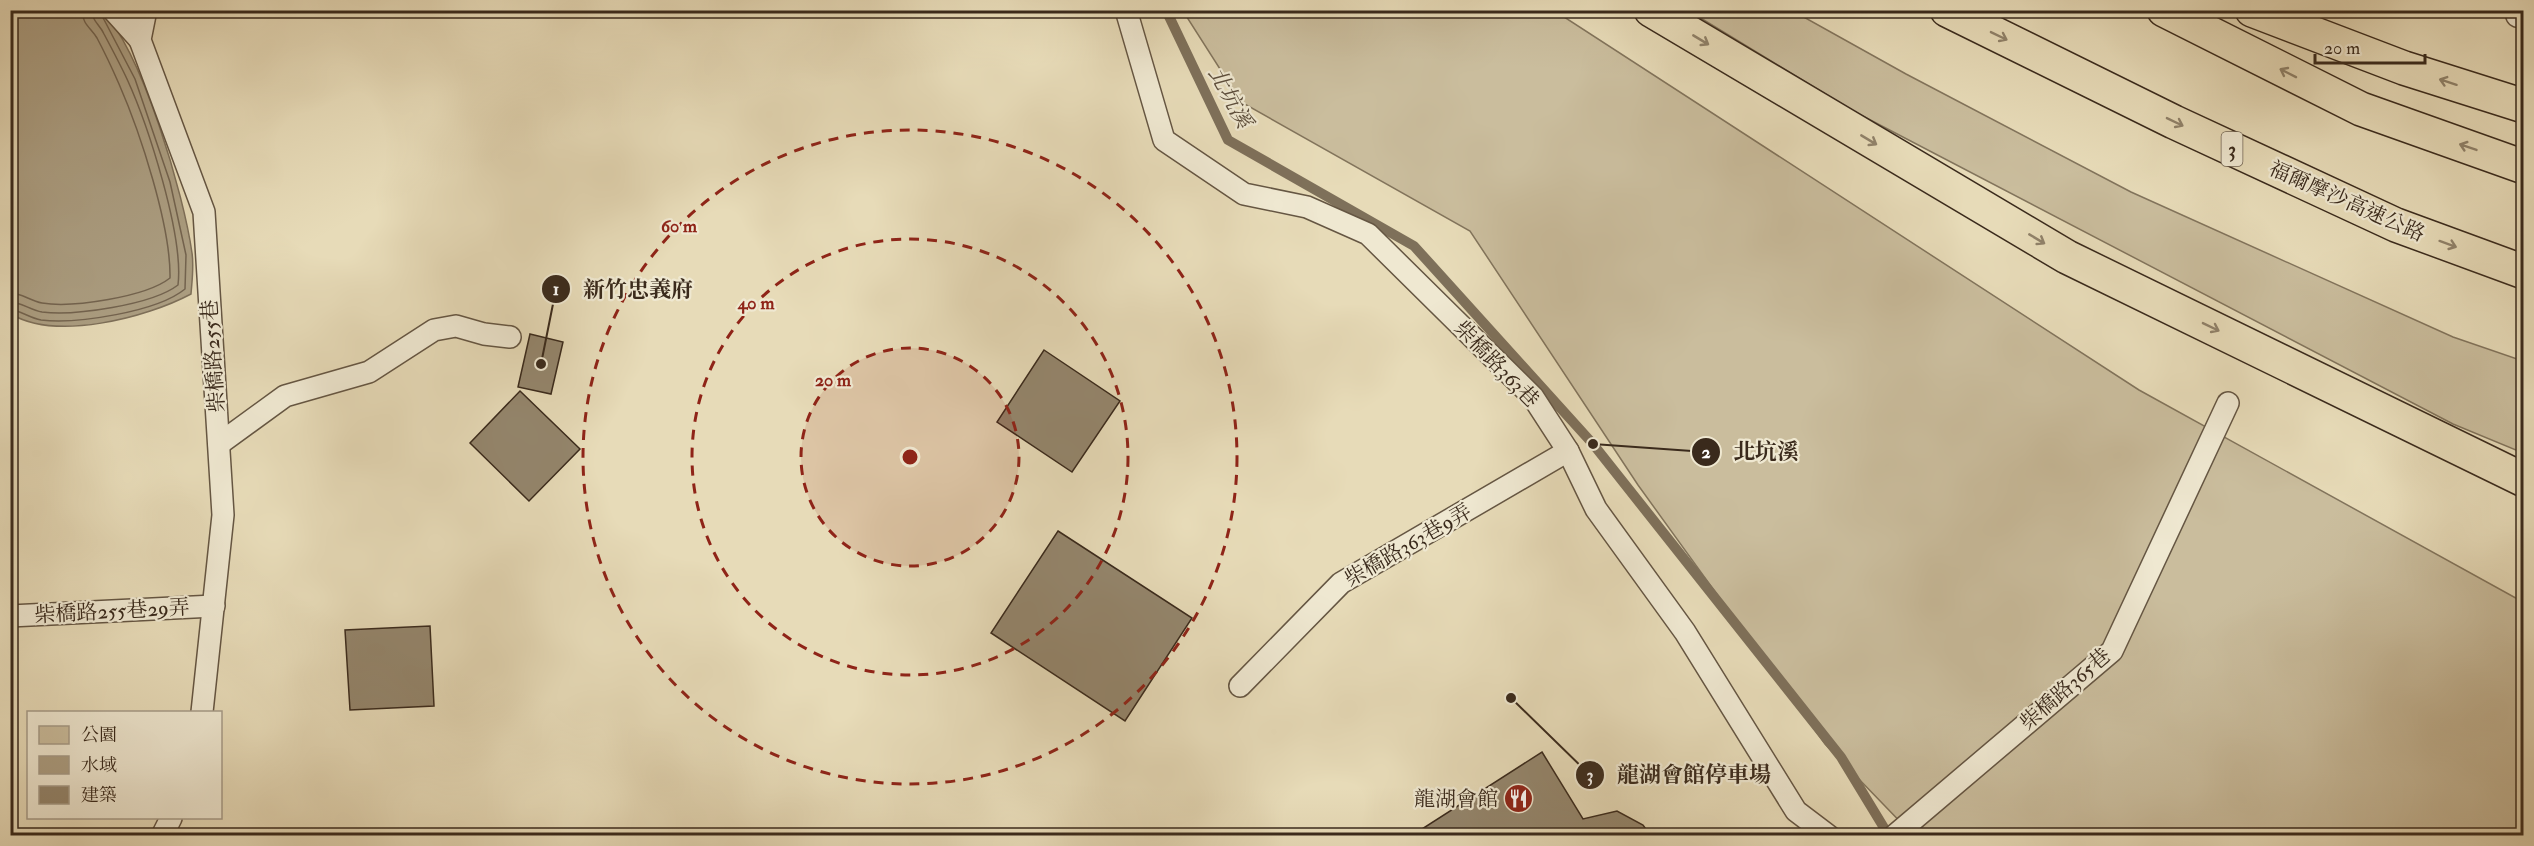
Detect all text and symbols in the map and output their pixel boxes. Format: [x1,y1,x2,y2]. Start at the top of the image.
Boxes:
scale bar [2315,27,2424,65]
one-way arrow [1990,31,2008,43]
one-way arrow [1692,35,1709,47]
text: 20 m [2324,37,2360,60]
water label: 北坑溪 [1202,62,1259,135]
one-way arrow [2280,67,2298,79]
one-way arrow [2439,75,2458,86]
one-way arrow [2165,117,2183,129]
road number: 3 [2222,132,2242,166]
one-way arrow [1860,134,1877,146]
one-way arrow [2459,141,2478,152]
street label: 福爾摩沙高速公路 [2265,155,2429,248]
text: 60 m [661,215,698,238]
one-way arrow [2028,234,2045,246]
one-way arrow [2438,240,2457,251]
callout: 新竹忠義府 [541,269,705,309]
text: 新竹忠義府 [583,276,693,304]
text: 1 [553,278,559,301]
text: 40 m [737,292,775,315]
street label: 柴橋路255巷 [196,299,231,413]
street label: 柴橋路363巷 [1448,315,1545,414]
one-way arrow [2201,322,2219,334]
text: 20 m [815,369,852,392]
callout: 北坑溪 [1691,432,1811,472]
text: 北坑溪 [1733,438,1799,466]
text: 2 [1701,441,1711,464]
centre of rings [900,447,920,467]
street label: 柴橋路363巷9弄 [1340,498,1477,593]
street label: 柴橋路255巷29弄 [34,594,190,629]
street label: 柴橋路365巷 [2014,642,2116,736]
legend [27,711,222,819]
text: 公園 [81,724,117,747]
text: 水域 [81,754,117,777]
callout: 龍湖會館停車場 [1575,755,1783,795]
text: 龍湖會館停車場 [1617,761,1771,789]
text: 3 [1587,764,1594,787]
restaurant icon: 龍湖會館 [1503,783,1535,815]
text: 建築 [81,784,117,807]
place label: 龍湖會館 [1414,786,1498,813]

